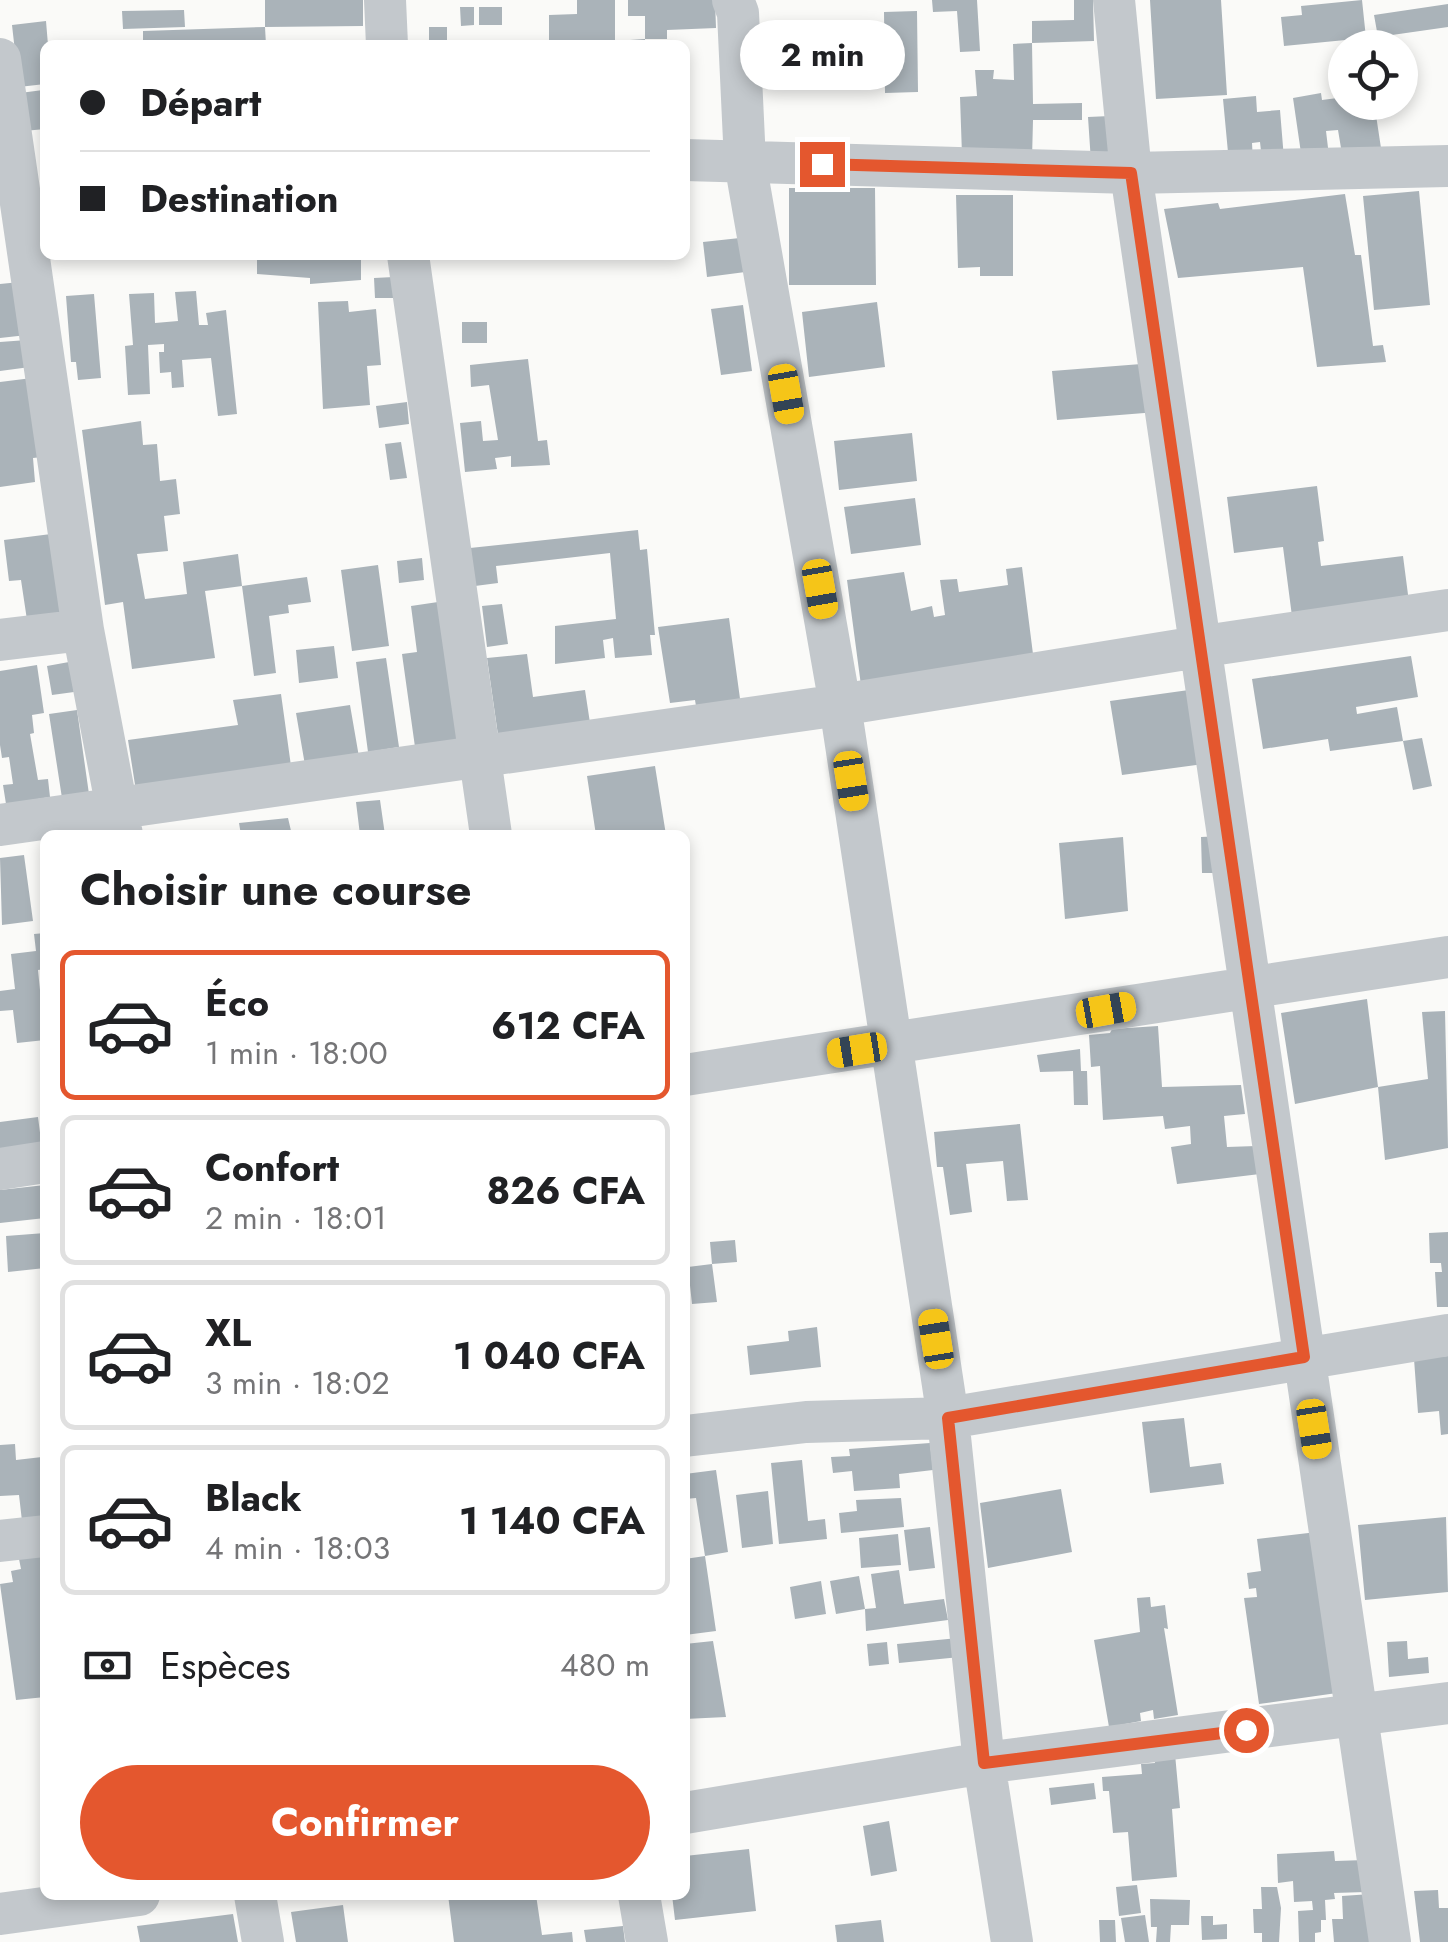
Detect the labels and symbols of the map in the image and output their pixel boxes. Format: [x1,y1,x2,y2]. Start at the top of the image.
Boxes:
callout: 2 min [740,19,904,89]
route end [800,142,845,187]
car [766,362,806,426]
car [800,557,840,621]
car [831,749,871,813]
car [1074,990,1138,1030]
car [825,1030,889,1070]
car [916,1307,956,1371]
car [1294,1397,1334,1461]
route start [1224,1708,1269,1753]

